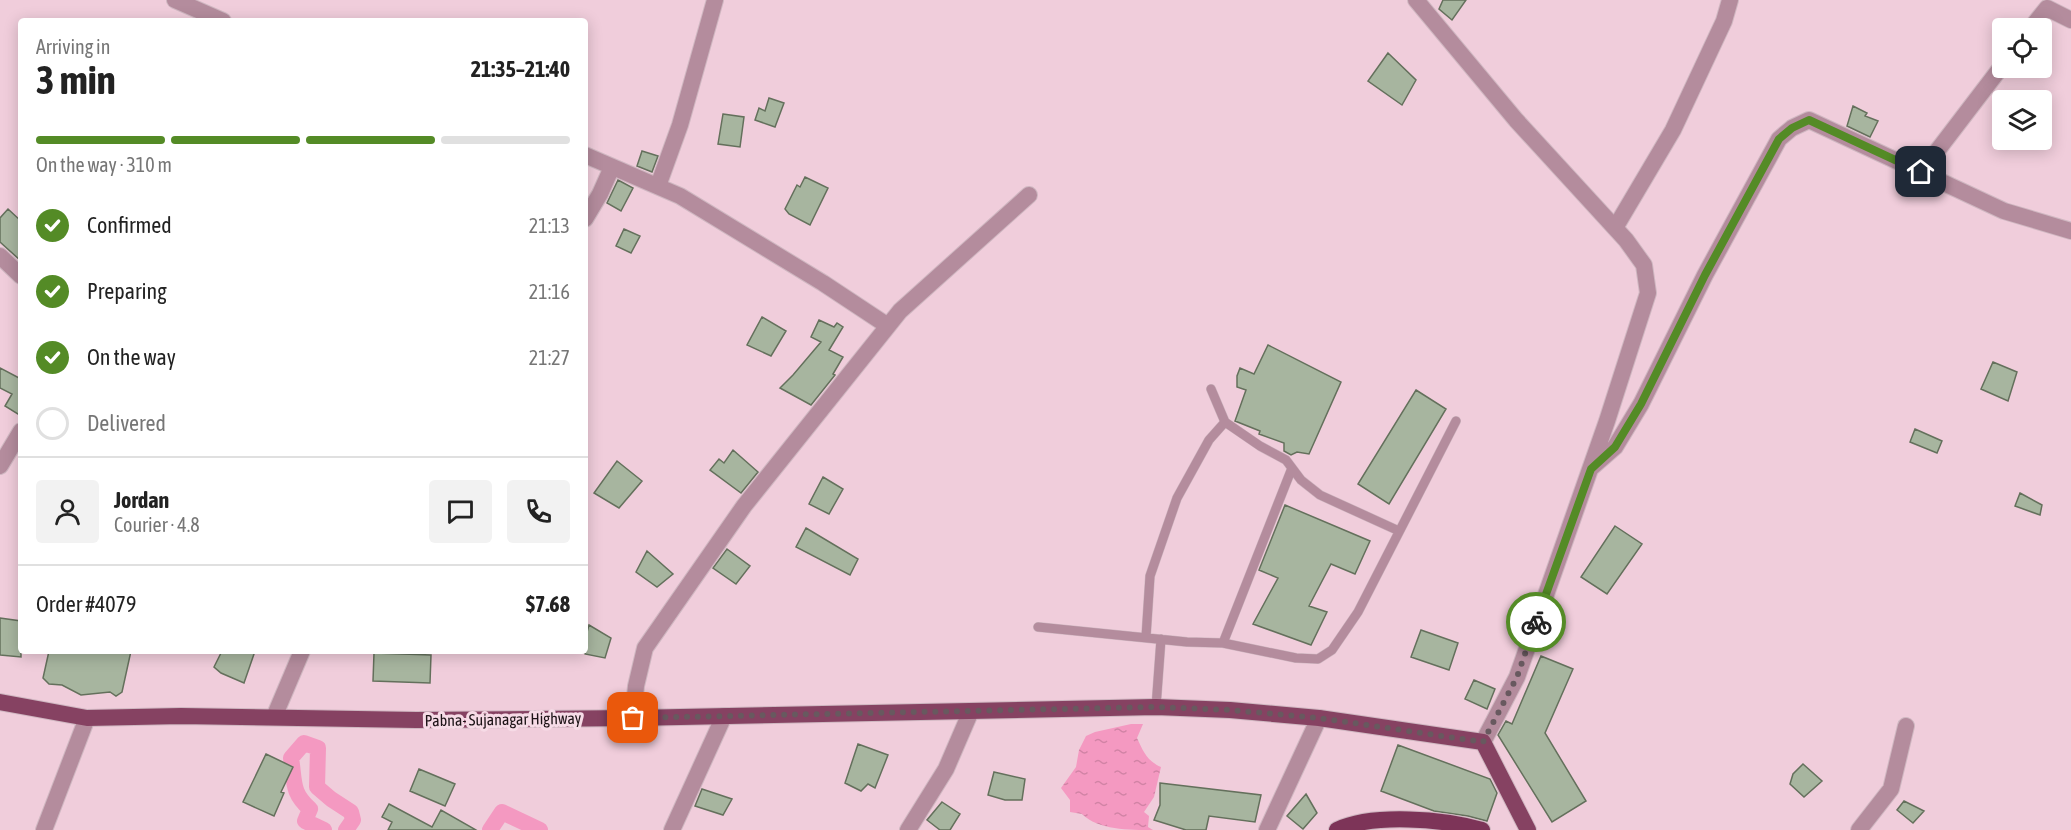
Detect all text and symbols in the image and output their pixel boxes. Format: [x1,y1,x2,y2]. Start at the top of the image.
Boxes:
map controls [1992,18,2052,150]
button: locate [1992,18,2052,78]
text: Arriving in [36,35,110,58]
text: 21:35–21:40 [471,56,570,82]
text: 3 min [36,58,116,102]
button: layers [1992,90,2052,150]
pin [1895,146,1946,197]
text: On the way · 310 m [36,153,172,176]
icon: home [1904,155,1937,188]
icon: check [36,209,69,242]
text: Confirmed [87,212,172,238]
text: 21:13 [529,214,570,237]
icon: check [36,275,69,308]
text: Preparing [87,278,167,304]
text: 21:16 [529,280,570,303]
icon: check [36,341,69,374]
text: On the way [87,344,176,370]
text: 21:27 [529,346,570,369]
text: Delivered [87,410,166,436]
button: person [36,480,99,543]
button: chat [429,480,492,543]
button: phone [507,480,570,543]
text: Jordan [114,487,169,513]
text: Courier · 4.8 [114,513,200,536]
text: Order #4079 [36,591,136,617]
text: $7.68 [526,591,570,617]
courier [1506,592,1566,652]
icon: bike [1520,606,1553,639]
pin [607,692,658,743]
icon: bag [616,701,649,734]
street label: Pabna- Sujanagar Highway [425,709,582,730]

